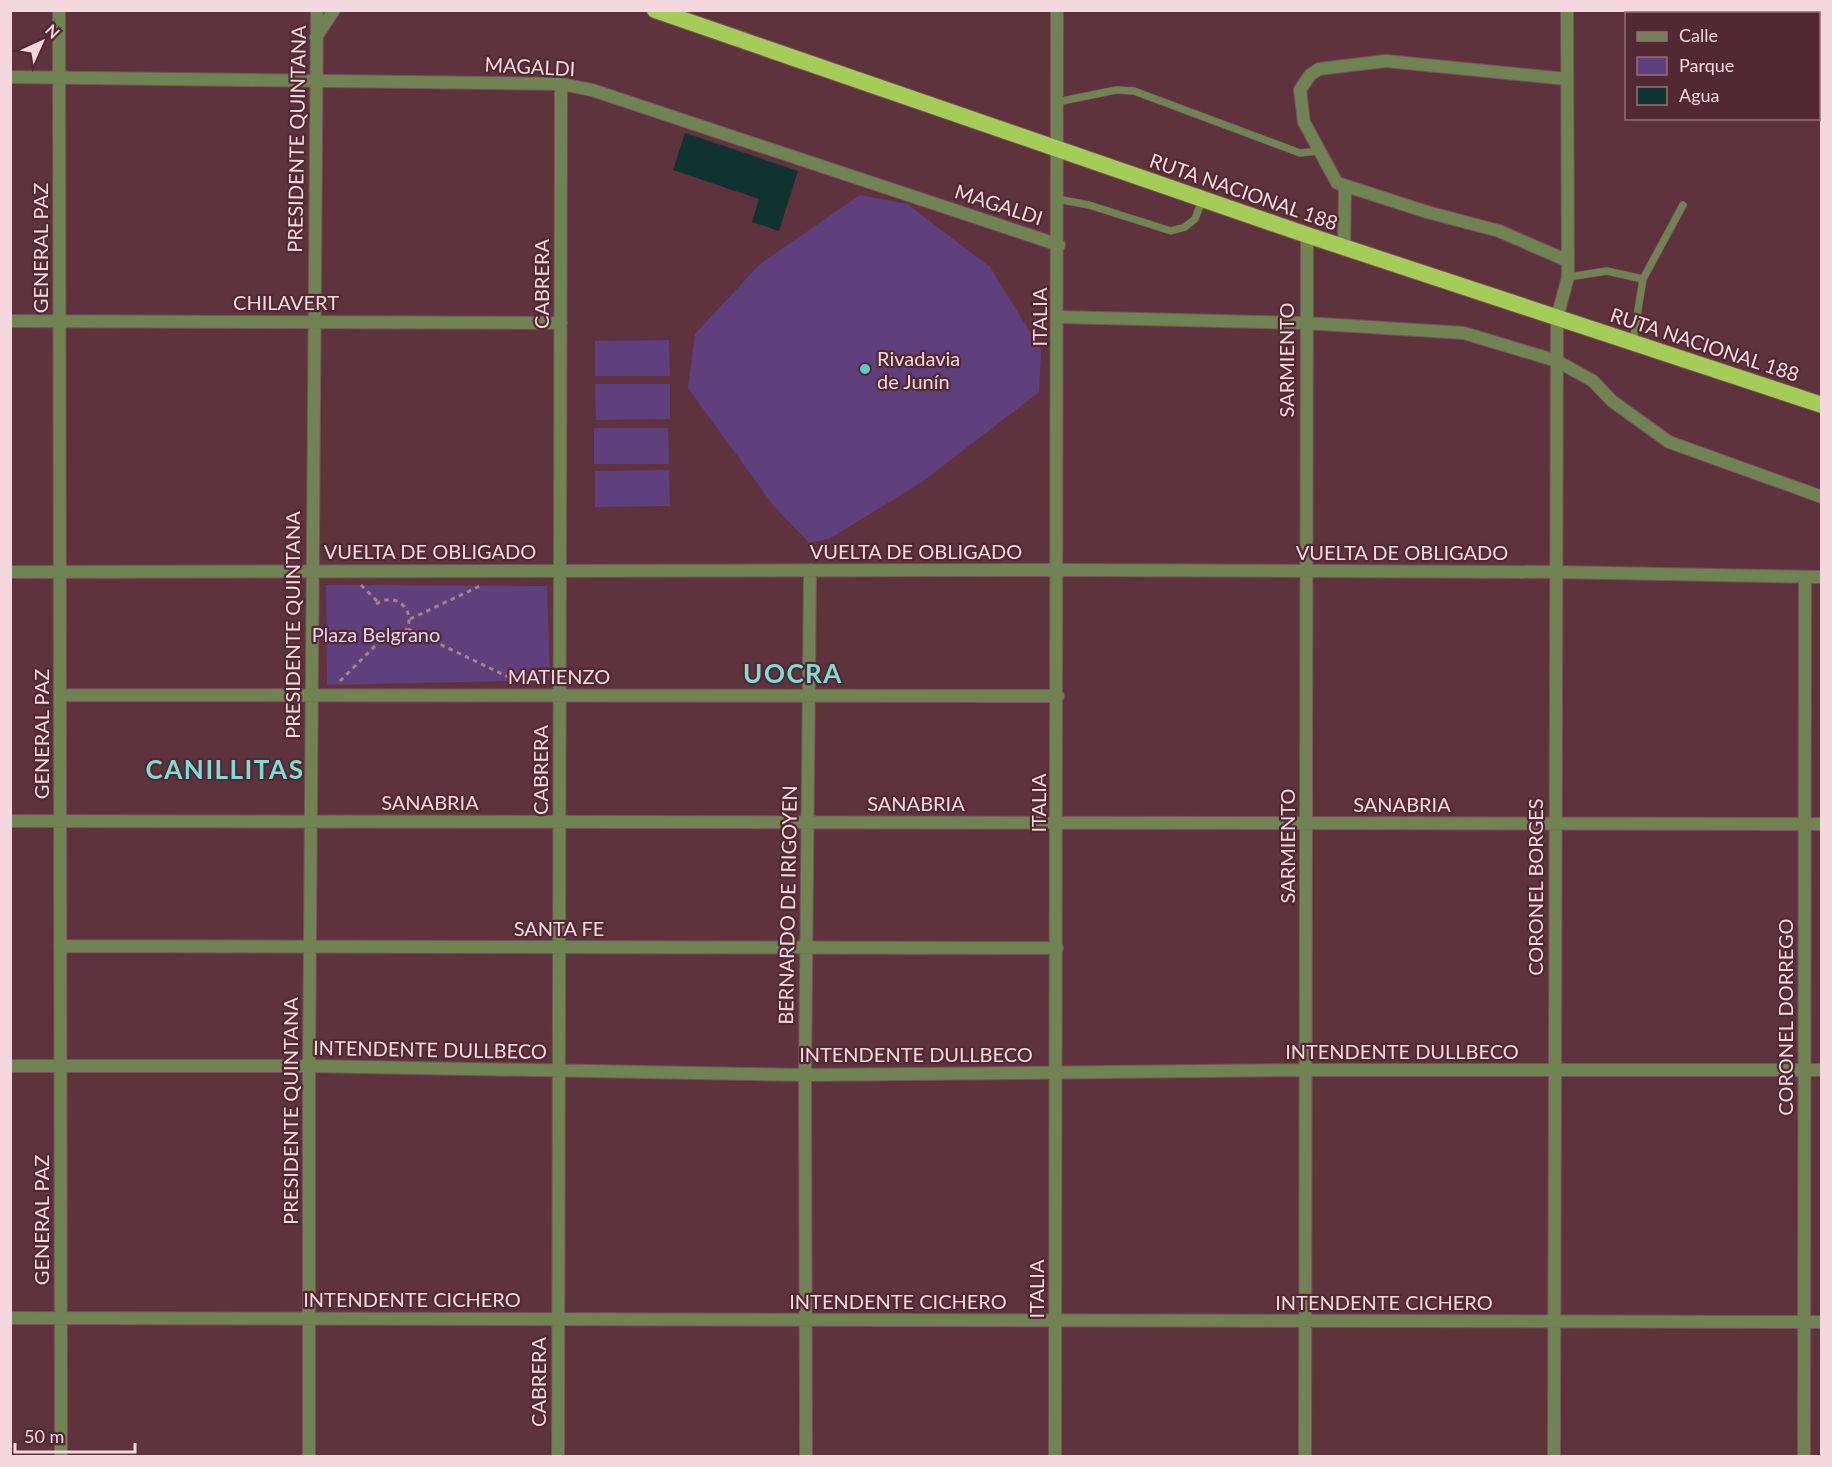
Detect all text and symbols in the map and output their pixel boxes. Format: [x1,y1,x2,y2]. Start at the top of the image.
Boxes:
north arrow [12,12,72,72]
legend [1625,12,1820,120]
text: N [42,20,64,42]
text: Calle [1679,24,1718,46]
street label: PRESIDENTE QUINTANA [282,25,310,253]
street label: MAGALDI [484,52,576,80]
text: Parque [1679,54,1734,76]
text: Agua [1679,84,1720,106]
street label: RUTA NACIONAL 188 [1147,148,1341,234]
street label: MAGALDI [952,179,1046,229]
street label: GENERAL PAZ [28,183,52,313]
street label: CABRERA [529,239,553,329]
street label: ITALIA [1027,287,1051,346]
street label: CHILAVERT [233,290,339,314]
street label: RUTA NACIONAL 188 [1607,302,1803,386]
street label: SARMIENTO [1274,303,1298,417]
place label: Rivadavia de Junín [877,346,960,393]
marker: Rivadavia de Junín [858,362,872,376]
street label: PRESIDENTE QUINTANA [280,511,304,739]
street label: VUELTA DE OBLIGADO [324,539,536,563]
street label: VUELTA DE OBLIGADO [810,539,1022,563]
street label: VUELTA DE OBLIGADO [1296,540,1508,564]
park label: Plaza Belgrano [312,622,440,646]
district label: UOCRA [743,657,843,689]
street label: MATIENZO [508,664,610,688]
street label: GENERAL PAZ [29,669,53,799]
street label: CABRERA [528,725,552,815]
district label: CANILLITAS [146,753,304,785]
street label: ITALIA [1026,773,1050,832]
street label: BERNARDO DE IRIGOYEN [773,785,801,1025]
street label: SARMIENTO [1275,789,1299,903]
street label: SANABRIA [381,790,479,814]
street label: SANABRIA [867,791,965,815]
street label: SANABRIA [1353,792,1451,816]
street label: CORONEL BORGES [1523,798,1547,976]
street label: SANTA FE [514,916,604,940]
street label: CORONEL DORREGO [1773,918,1797,1116]
street label: PRESIDENTE QUINTANA [278,997,302,1225]
street label: INTENDENTE DULLBECO [313,1035,547,1063]
street label: INTENDENTE DULLBECO [1285,1039,1519,1063]
street label: INTENDENTE DULLBECO [799,1042,1033,1066]
street label: GENERAL PAZ [29,1155,53,1285]
street label: ITALIA [1024,1259,1048,1318]
street label: INTENDENTE CICHERO [303,1287,521,1311]
street label: INTENDENTE CICHERO [789,1289,1007,1313]
street label: INTENDENTE CICHERO [1275,1290,1493,1314]
street label: CABRERA [526,1337,550,1427]
scale bar [15,1416,135,1454]
text: 50 m [24,1425,64,1447]

